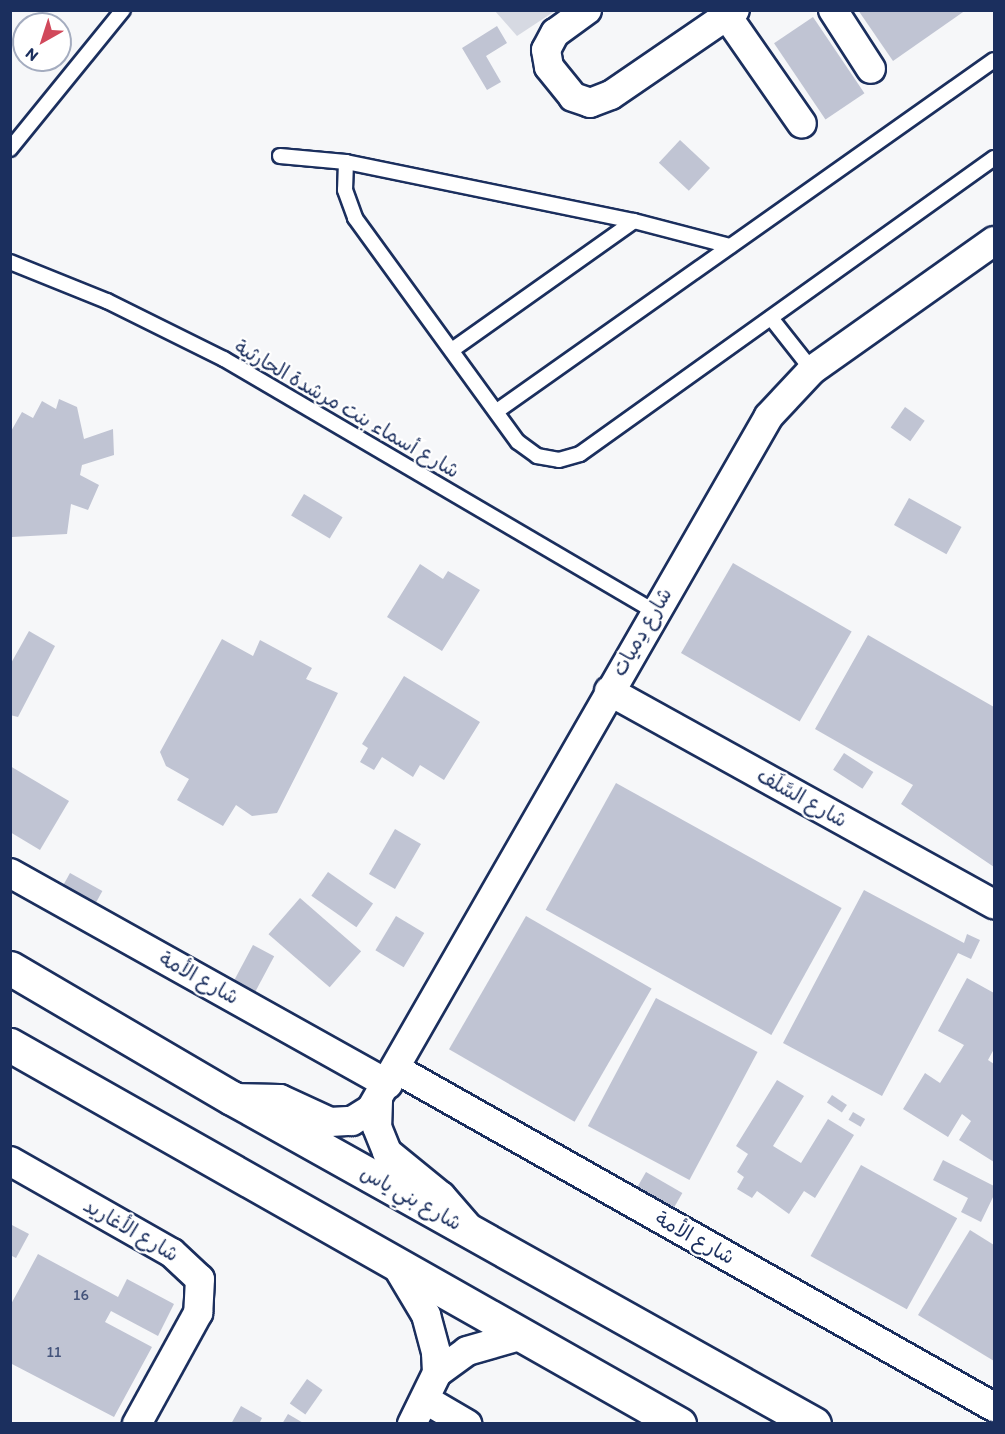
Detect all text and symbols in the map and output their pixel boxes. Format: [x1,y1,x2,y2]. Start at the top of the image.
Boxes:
north arrow [12,12,72,72]
text: N [21,44,42,66]
street label: شارع أسماء بنت مرشدة الحارثية [230,335,464,483]
street label: شارع دِميات [607,583,677,681]
street label: شارع السَّلَف [753,763,851,833]
street label: شارع الأمة [155,946,243,1010]
street label: شارع بني ياس [356,1160,466,1236]
street label: شارع الأغاريد [79,1193,183,1267]
street label: شارع الأمة [651,1206,739,1270]
house number: 16 [73,1285,89,1305]
house number: 11 [47,1342,61,1362]

